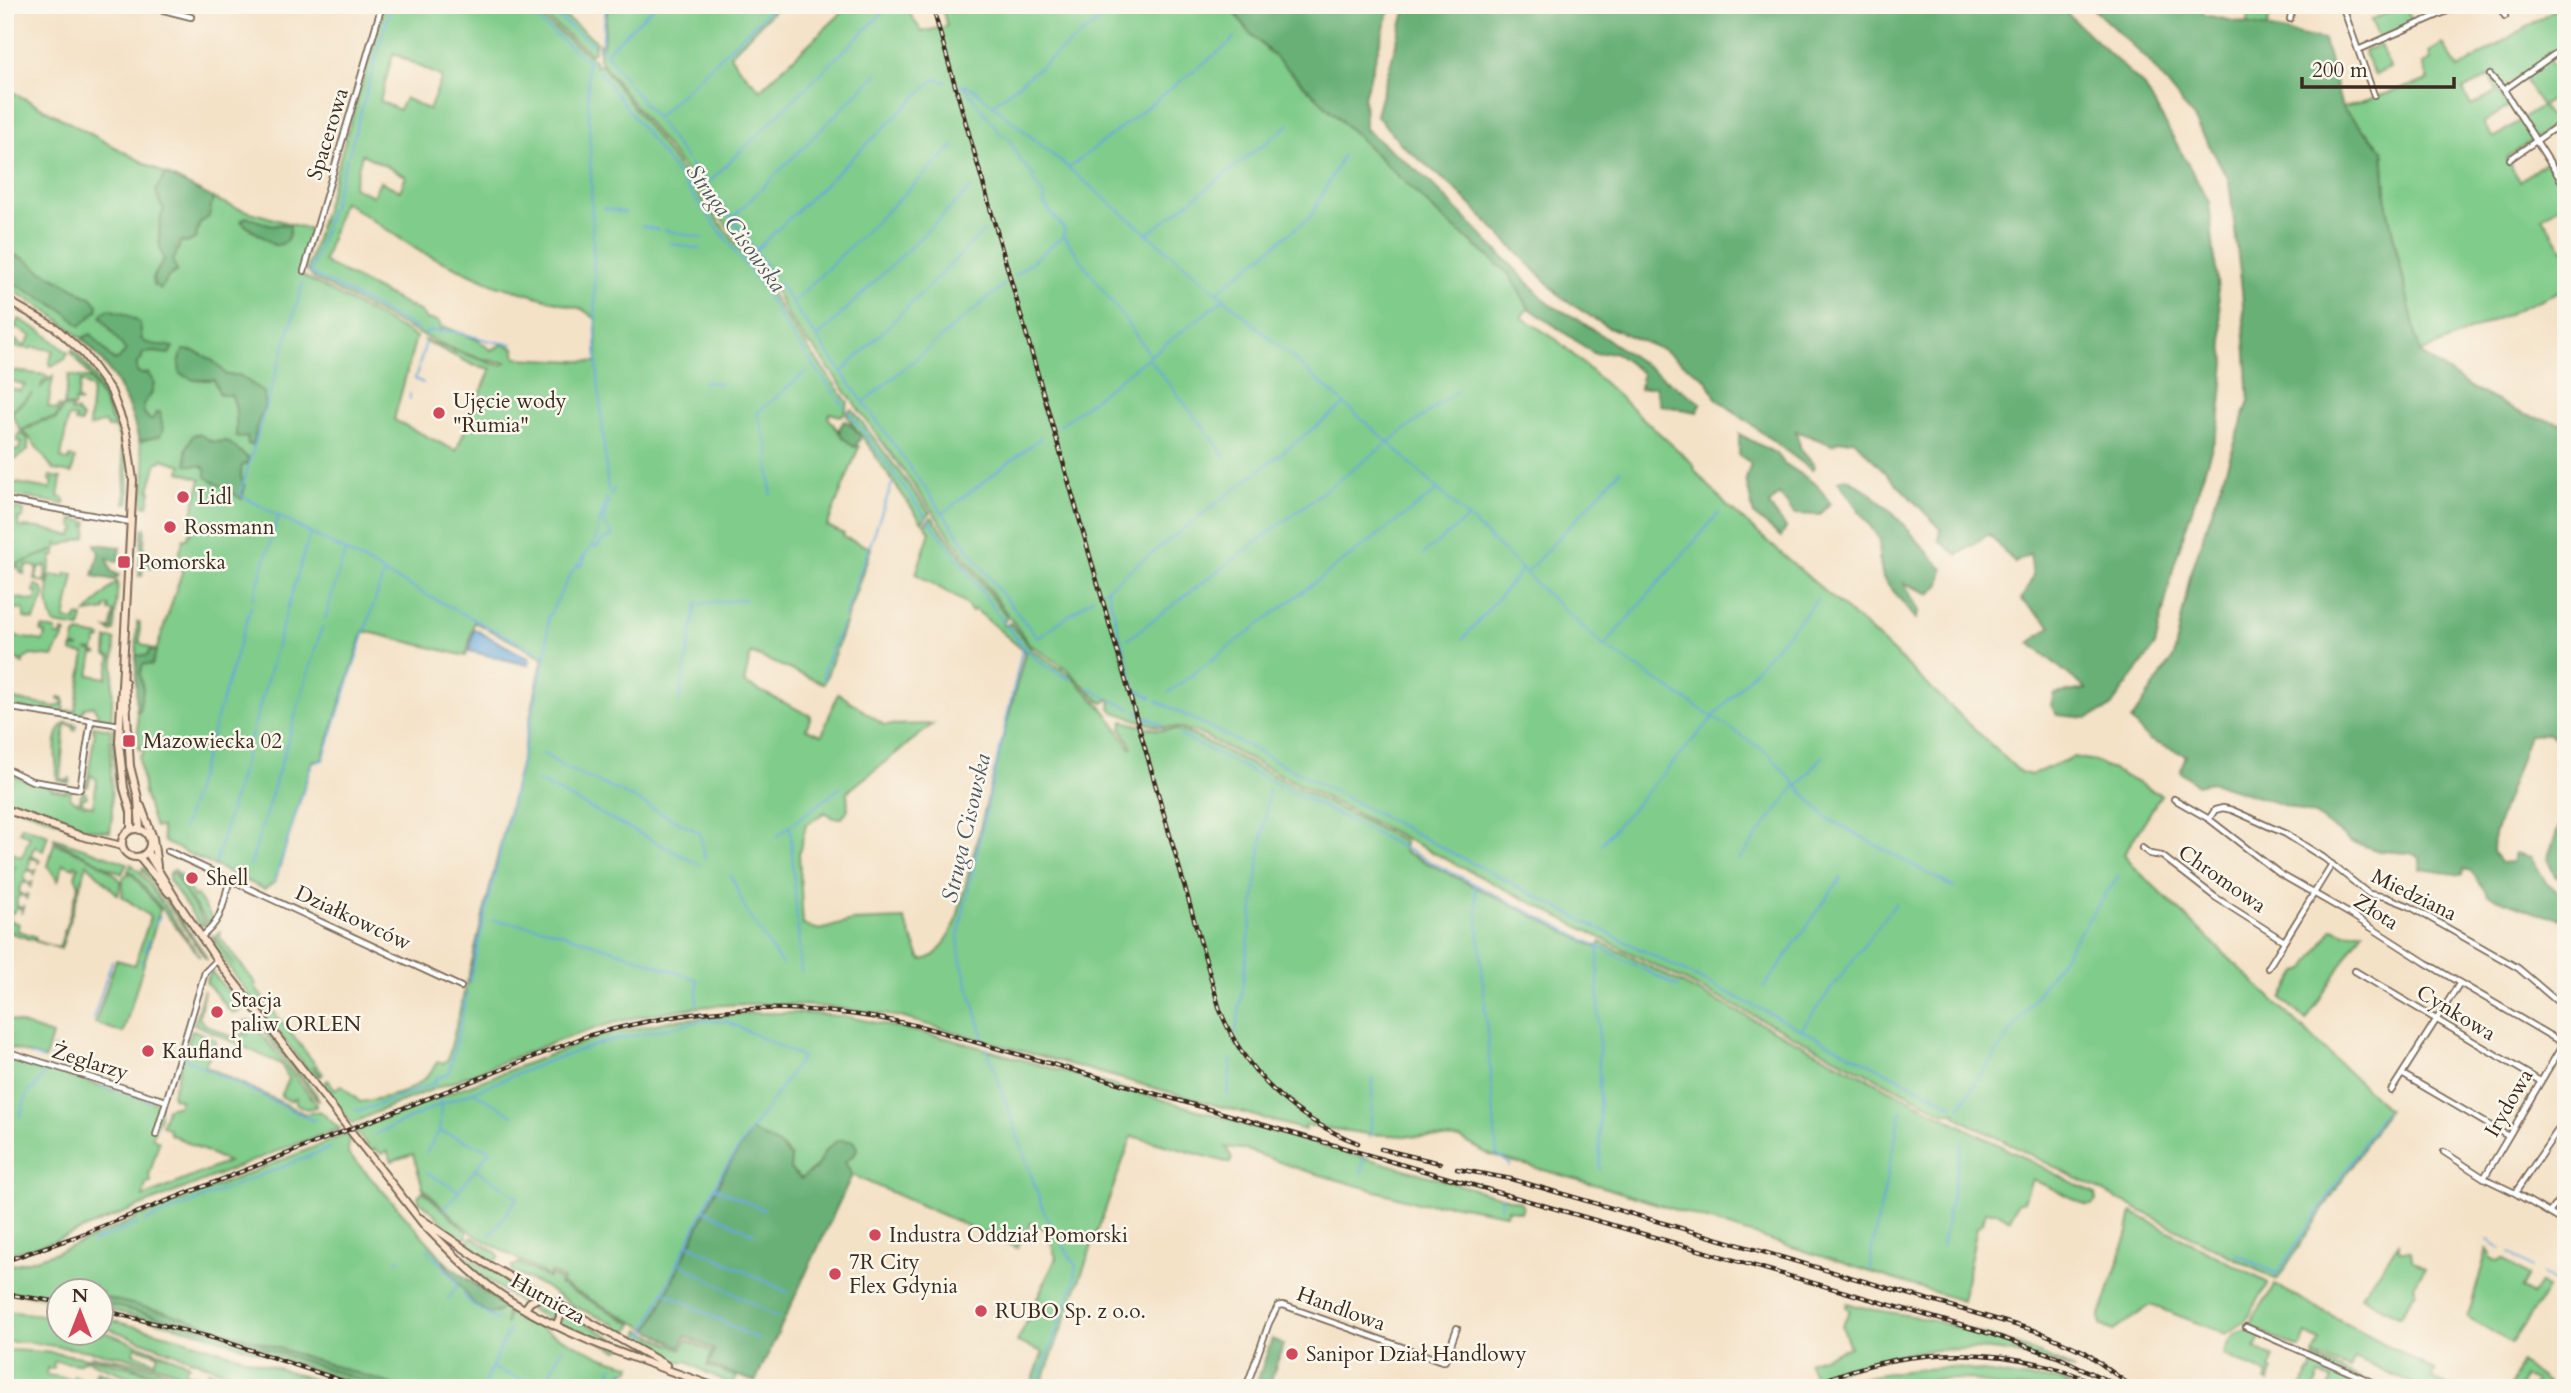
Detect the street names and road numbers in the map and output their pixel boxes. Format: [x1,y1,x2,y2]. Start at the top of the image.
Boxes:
street label: Spacerowa [300,84,356,184]
street label: Chromowa [2172,838,2272,920]
street label: Miedziana [2366,862,2462,928]
street label: Działkowców [290,879,416,958]
street label: Złota [2348,887,2404,937]
street label: Cynkowa [2411,978,2501,1048]
street label: Żeglarzy [48,1037,132,1087]
street label: Irydowa [2478,1064,2540,1142]
street label: Hutnicza [505,1267,591,1331]
street label: Handlowa [1293,1280,1389,1338]

